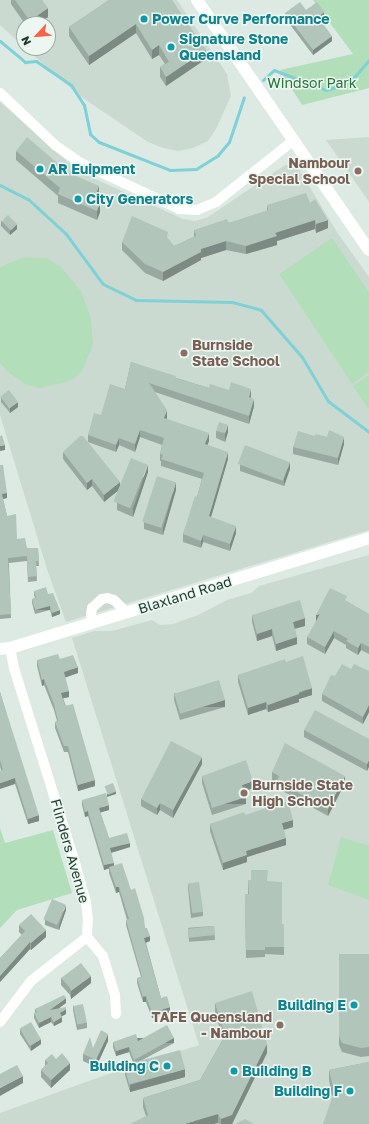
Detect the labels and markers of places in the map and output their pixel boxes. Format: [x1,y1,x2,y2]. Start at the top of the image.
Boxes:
place label: Power Curve Performance [152,11,330,27]
marker: Power Curve Performance [139,14,149,24]
place label: Signature Stone Queensland [179,31,288,64]
marker: Signature Stone Queensland [166,42,176,52]
place label: Nambour Special School [248,155,350,188]
place label: AR Euipment [48,161,135,177]
marker: AR Euipment [35,164,45,174]
marker: Nambour Special School [353,166,363,176]
place label: City Generators [86,191,193,207]
marker: City Generators [73,194,83,204]
place label: Burnside State School [192,337,280,370]
marker: Burnside State School [179,348,189,358]
place label: Burnside State High School [252,777,353,810]
marker: Burnside State High School [239,788,249,798]
place label: Building E [278,997,346,1013]
marker: Building E [349,1000,359,1010]
place label: TAFE Queensland - Nambour [152,1009,272,1042]
marker: TAFE Queensland - Nambour [275,1020,285,1030]
place label: Building C [89,1058,159,1074]
marker: Building C [162,1061,172,1071]
place label: Building B [242,1063,312,1079]
marker: Building B [229,1066,239,1076]
place label: Building F [274,1083,342,1099]
marker: Building F [345,1086,355,1096]

